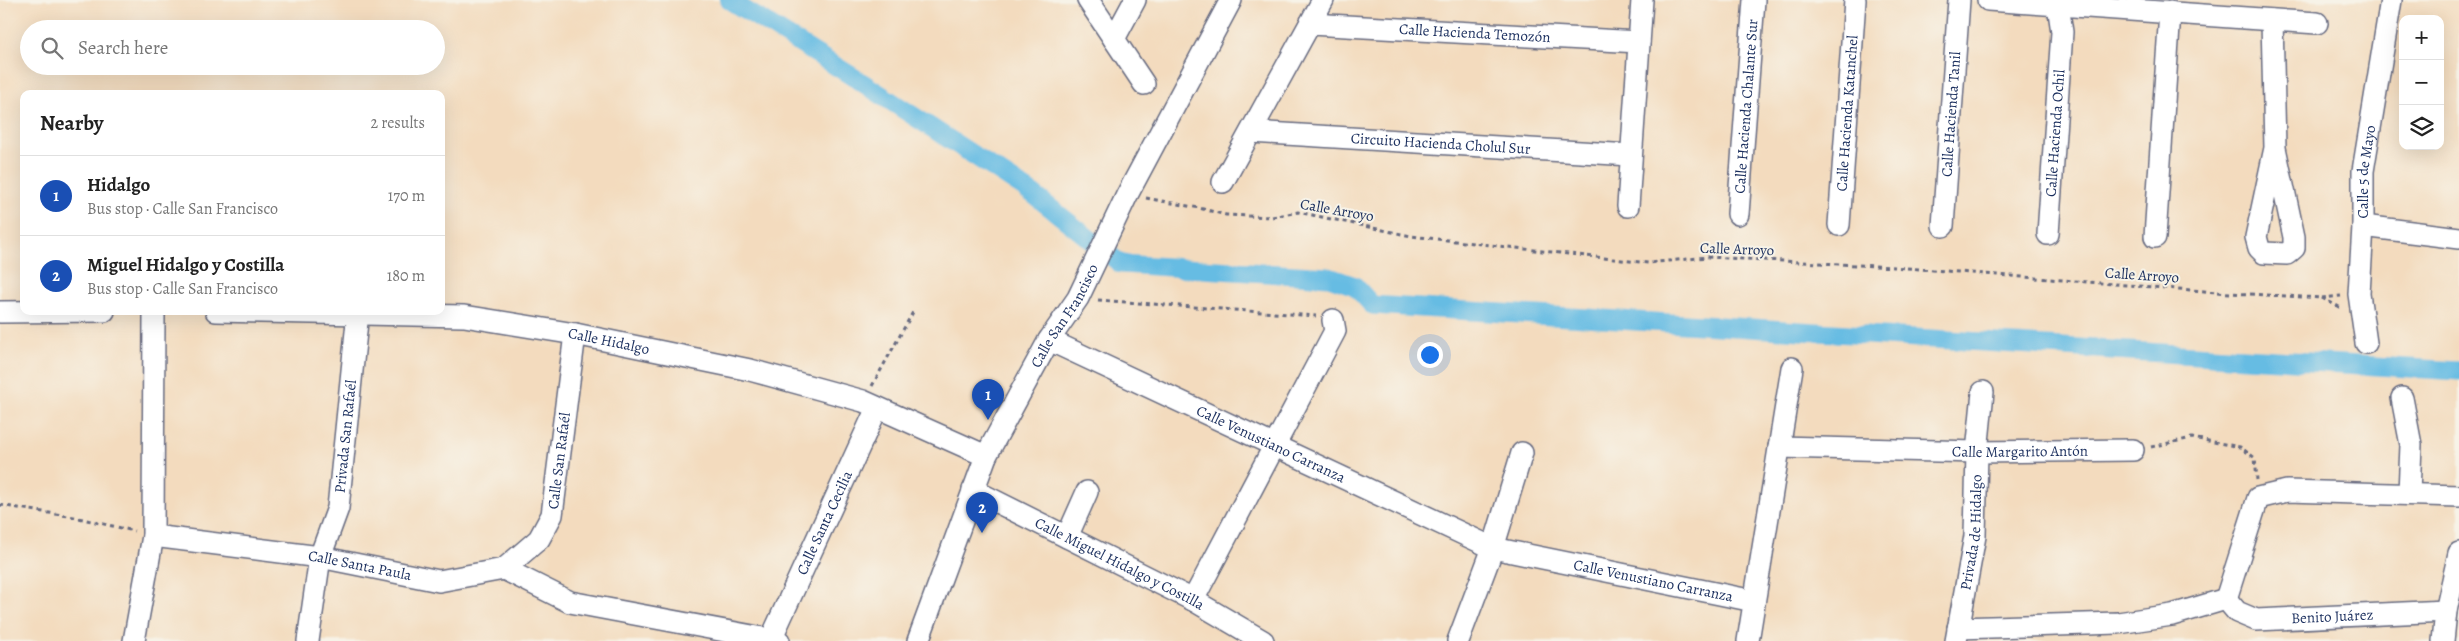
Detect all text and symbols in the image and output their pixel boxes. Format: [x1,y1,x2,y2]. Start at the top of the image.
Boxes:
map controls [2399,15,2444,150]
button: + [2399,15,2444,60]
street label: Calle Hacienda Chalante Sur [1730,18,1763,194]
street label: Calle Hacienda Temozón [1398,19,1551,47]
search box [20,20,445,75]
icon: search [38,34,66,62]
street label: Calle Hacienda Katanchel [1831,34,1862,192]
text: Search here [78,35,168,61]
street label: Calle Hacienda Tanil [1936,51,1965,178]
button: − [2399,60,2444,105]
street label: Calle Hacienda Ochil [2041,68,2069,198]
button: layers [2399,105,2444,150]
text: Nearby [40,109,103,137]
text: 2 results [370,112,425,134]
street label: Calle 5 de Mayo [2353,124,2380,219]
street label: Circuito Hacienda Cholul Sur [1350,128,1531,159]
text: Hidalgo [87,172,150,198]
text: 1 [53,185,59,207]
text: 170 m [388,185,425,207]
street label: Calle Arroyo [1299,194,1375,226]
text: Bus stop · Calle San Francisco [87,198,278,220]
street label: Calle Arroyo [1700,238,1774,260]
text: Miguel Hidalgo y Costilla [87,252,284,278]
street label: Calle San Francisco [1026,261,1103,371]
street label: Calle Arroyo [2104,262,2180,288]
text: 2 [52,265,60,287]
text: 180 m [387,265,425,287]
text: Bus stop · Calle San Francisco [87,278,278,300]
street label: Calle Hidalgo [567,323,651,359]
your location [1417,342,1443,368]
street label: Privada San Rafaél [330,379,361,494]
pin: 1 [972,379,1004,420]
street label: Calle Venustiano Carranza [1193,400,1349,487]
street label: Calle San Rafaél [543,411,575,510]
street label: Calle Margarito Antón [1952,441,2088,462]
street label: Calle Santa Cecilia [792,467,857,578]
street label: Privada de Hidalgo [1955,474,1986,592]
pin: 2 [966,492,998,533]
street label: Calle Miguel Hidalgo y Costilla [1031,513,1208,615]
street label: Calle Santa Paula [307,546,413,585]
street label: Calle Venustiano Carranza [1572,555,1735,607]
street label: Benito Juárez [2291,604,2374,628]

